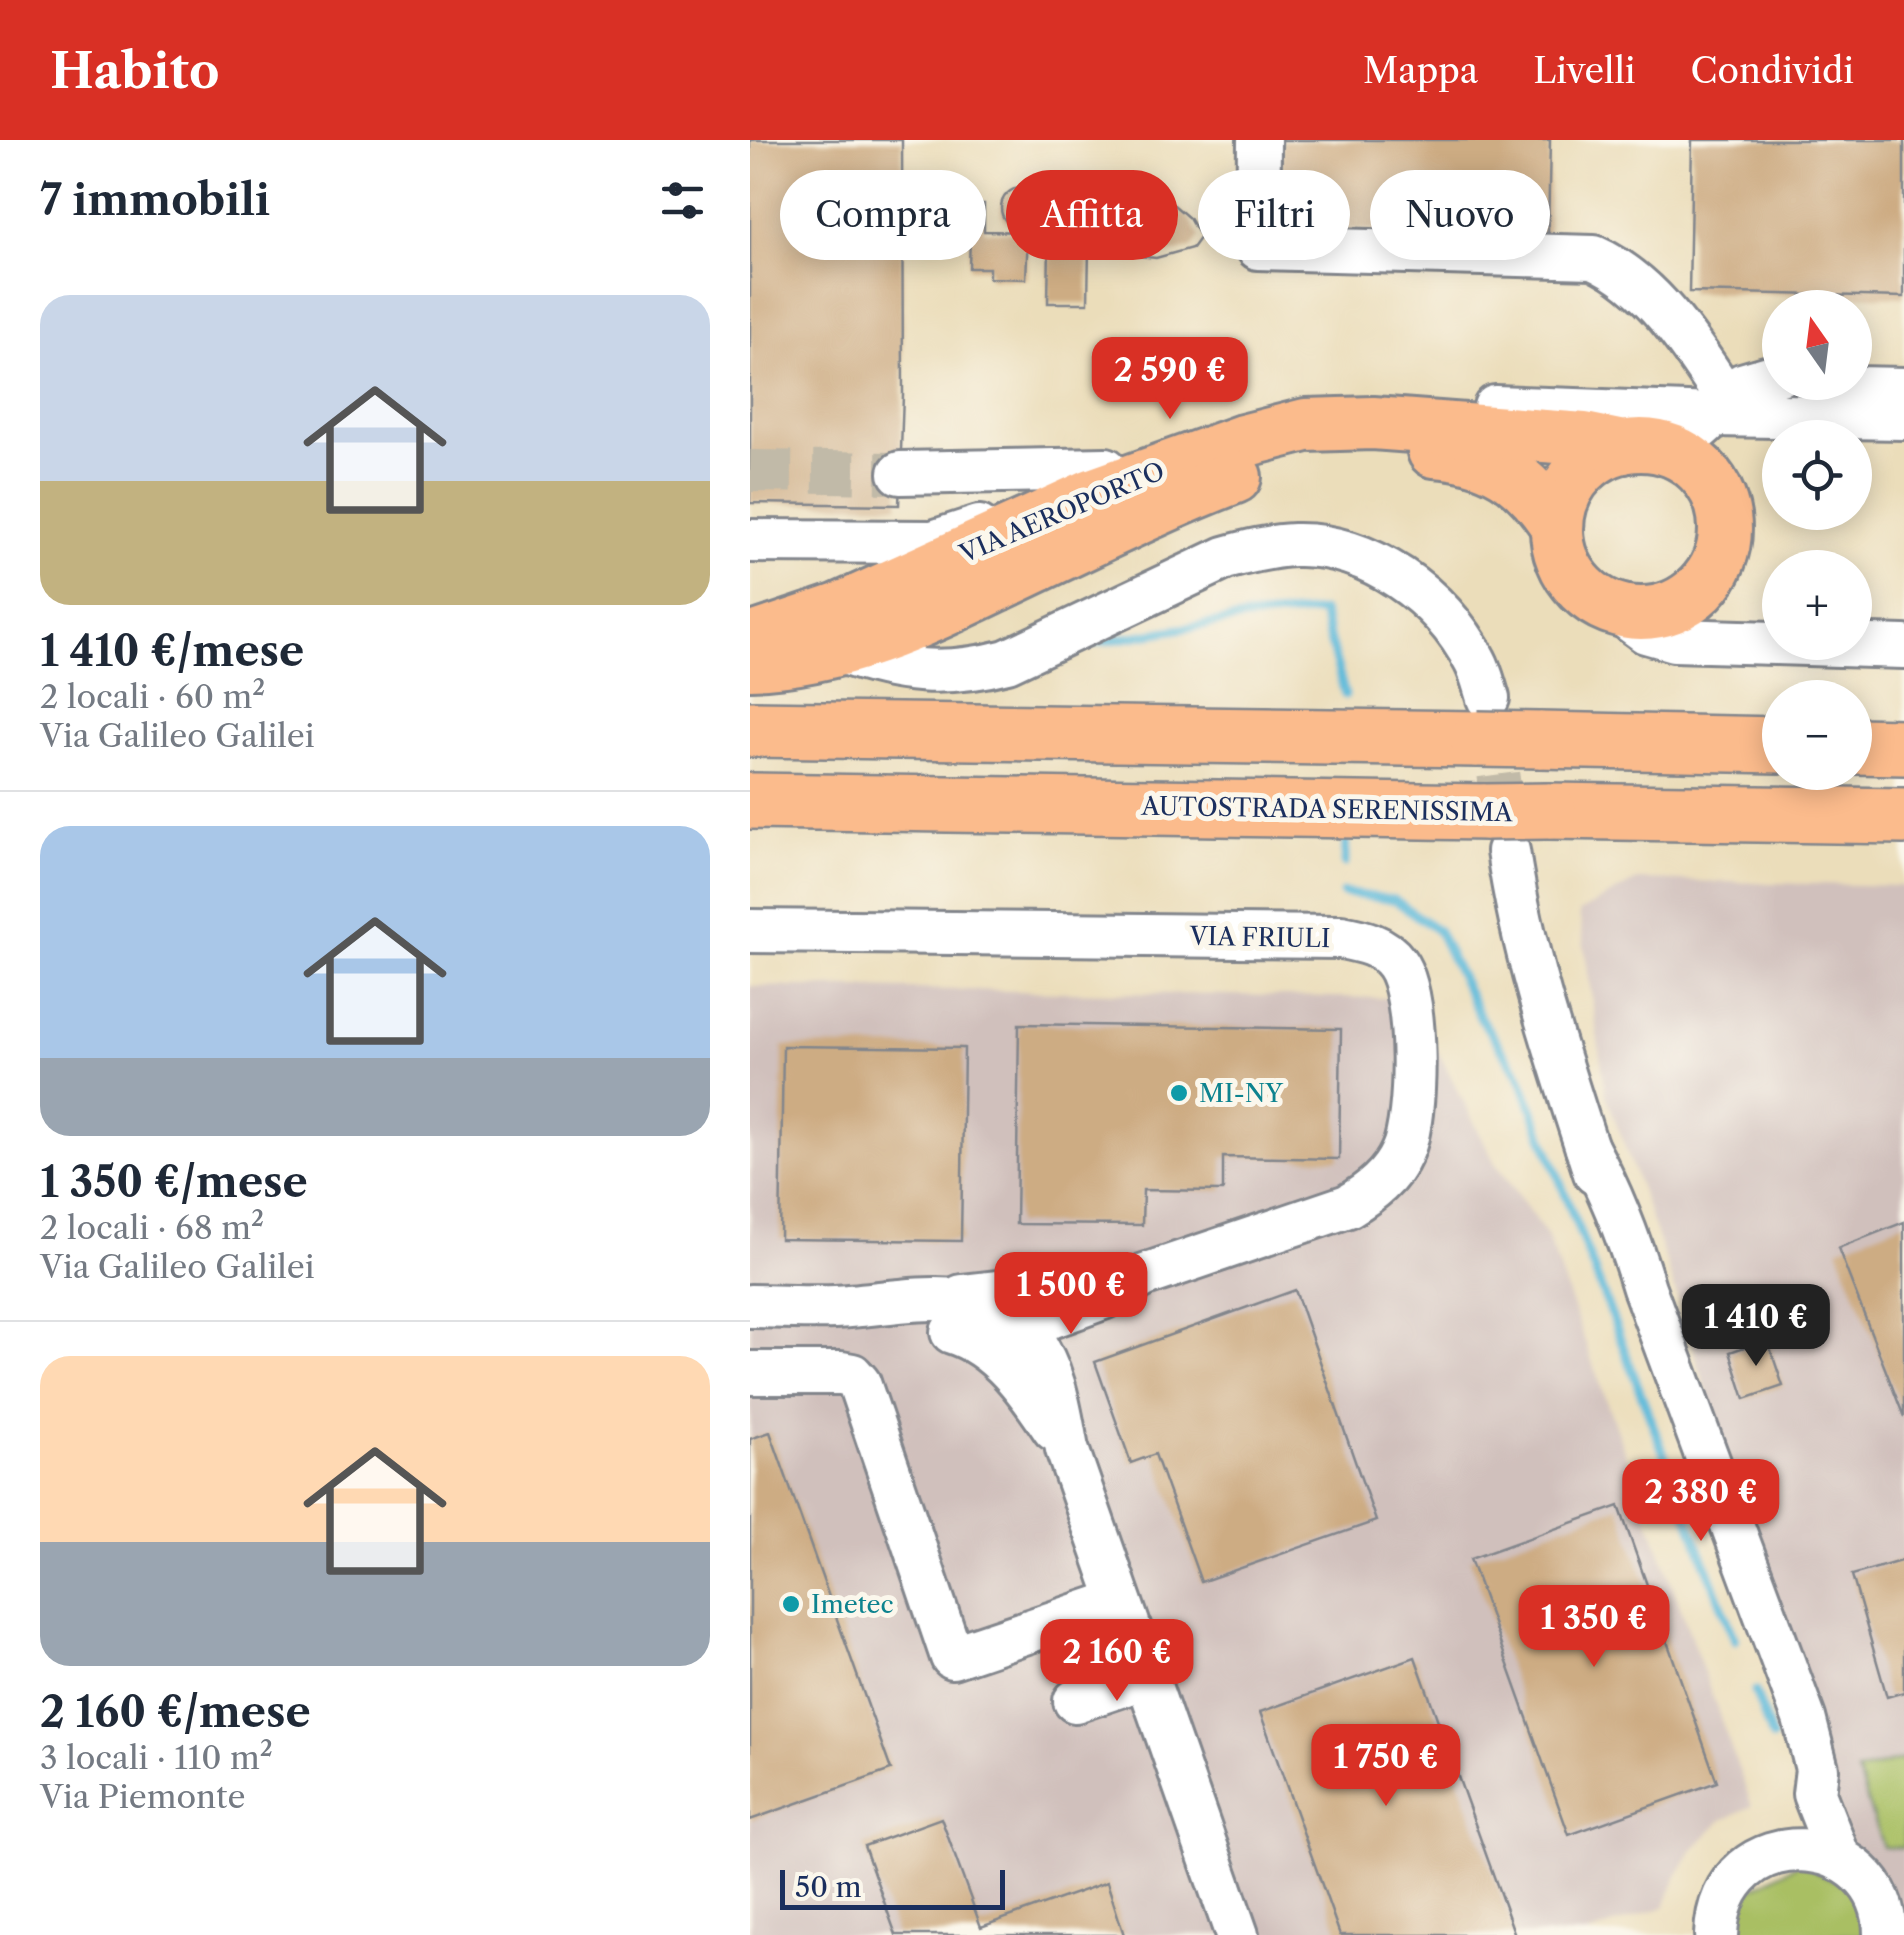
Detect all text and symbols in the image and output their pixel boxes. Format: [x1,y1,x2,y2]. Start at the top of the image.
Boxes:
text: Habito [50,41,219,100]
text: Mappa [1363,49,1478,92]
text: Livelli [1533,49,1635,92]
text: Condividi [1690,49,1854,92]
chip: Compra [780,170,986,260]
chip: Affitta [1006,170,1178,260]
chip: Filtri [1198,170,1350,260]
chip: Nuovo [1370,170,1550,260]
icon: filters [655,173,710,228]
text: 7 immobili [40,174,270,226]
north arrow [1762,290,1872,400]
map controls [1762,290,1872,790]
pin: 2 590 € [1078,337,1262,422]
text: 2 590 € [1114,350,1226,389]
icon: home [285,360,465,540]
button: locate [1762,420,1872,530]
street label: VIA AEROPORTO [954,455,1169,570]
button: + [1762,550,1872,660]
text: 1 410 €/mese [40,625,304,677]
text: 2 locali · 60 m² [40,677,265,716]
button: − [1762,680,1872,790]
text: Via Galileo Galilei [40,716,314,755]
street label: AUTOSTRADA SERENISSIMA [1140,791,1513,828]
icon: home [285,891,465,1071]
street label: VIA FRIULI [1188,921,1331,954]
place label: MI-NY [1199,1078,1284,1109]
marker: MI-NY [1168,1082,1190,1104]
text: 1 350 €/mese [40,1156,308,1208]
text: 2 locali · 68 m² [40,1208,264,1247]
text: Via Galileo Galilei [40,1247,314,1286]
pin: 1 500 € [979,1252,1163,1337]
text: 1 500 € [1016,1265,1126,1304]
pin: 1 410 € [1664,1284,1848,1369]
text: 1 410 € [1704,1297,1808,1336]
icon: home [285,1421,465,1601]
pin: 2 380 € [1609,1459,1793,1544]
text: 2 380 € [1644,1472,1758,1511]
pin: 1 350 € [1502,1585,1686,1670]
place label: Imetec [811,1589,894,1620]
marker: Imetec [780,1593,802,1615]
text: 1 350 € [1541,1598,1647,1637]
pin: 2 160 € [1025,1619,1209,1704]
text: 2 160 € [1062,1632,1172,1671]
text: 2 160 €/mese [40,1686,311,1738]
pin: 1 750 € [1294,1724,1478,1809]
text: 1 750 € [1333,1737,1439,1776]
text: 3 locali · 110 m² [40,1738,273,1777]
text: Via Piemonte [40,1777,245,1816]
scale bar [780,1865,1005,1910]
text: 50 m [795,1870,862,1904]

